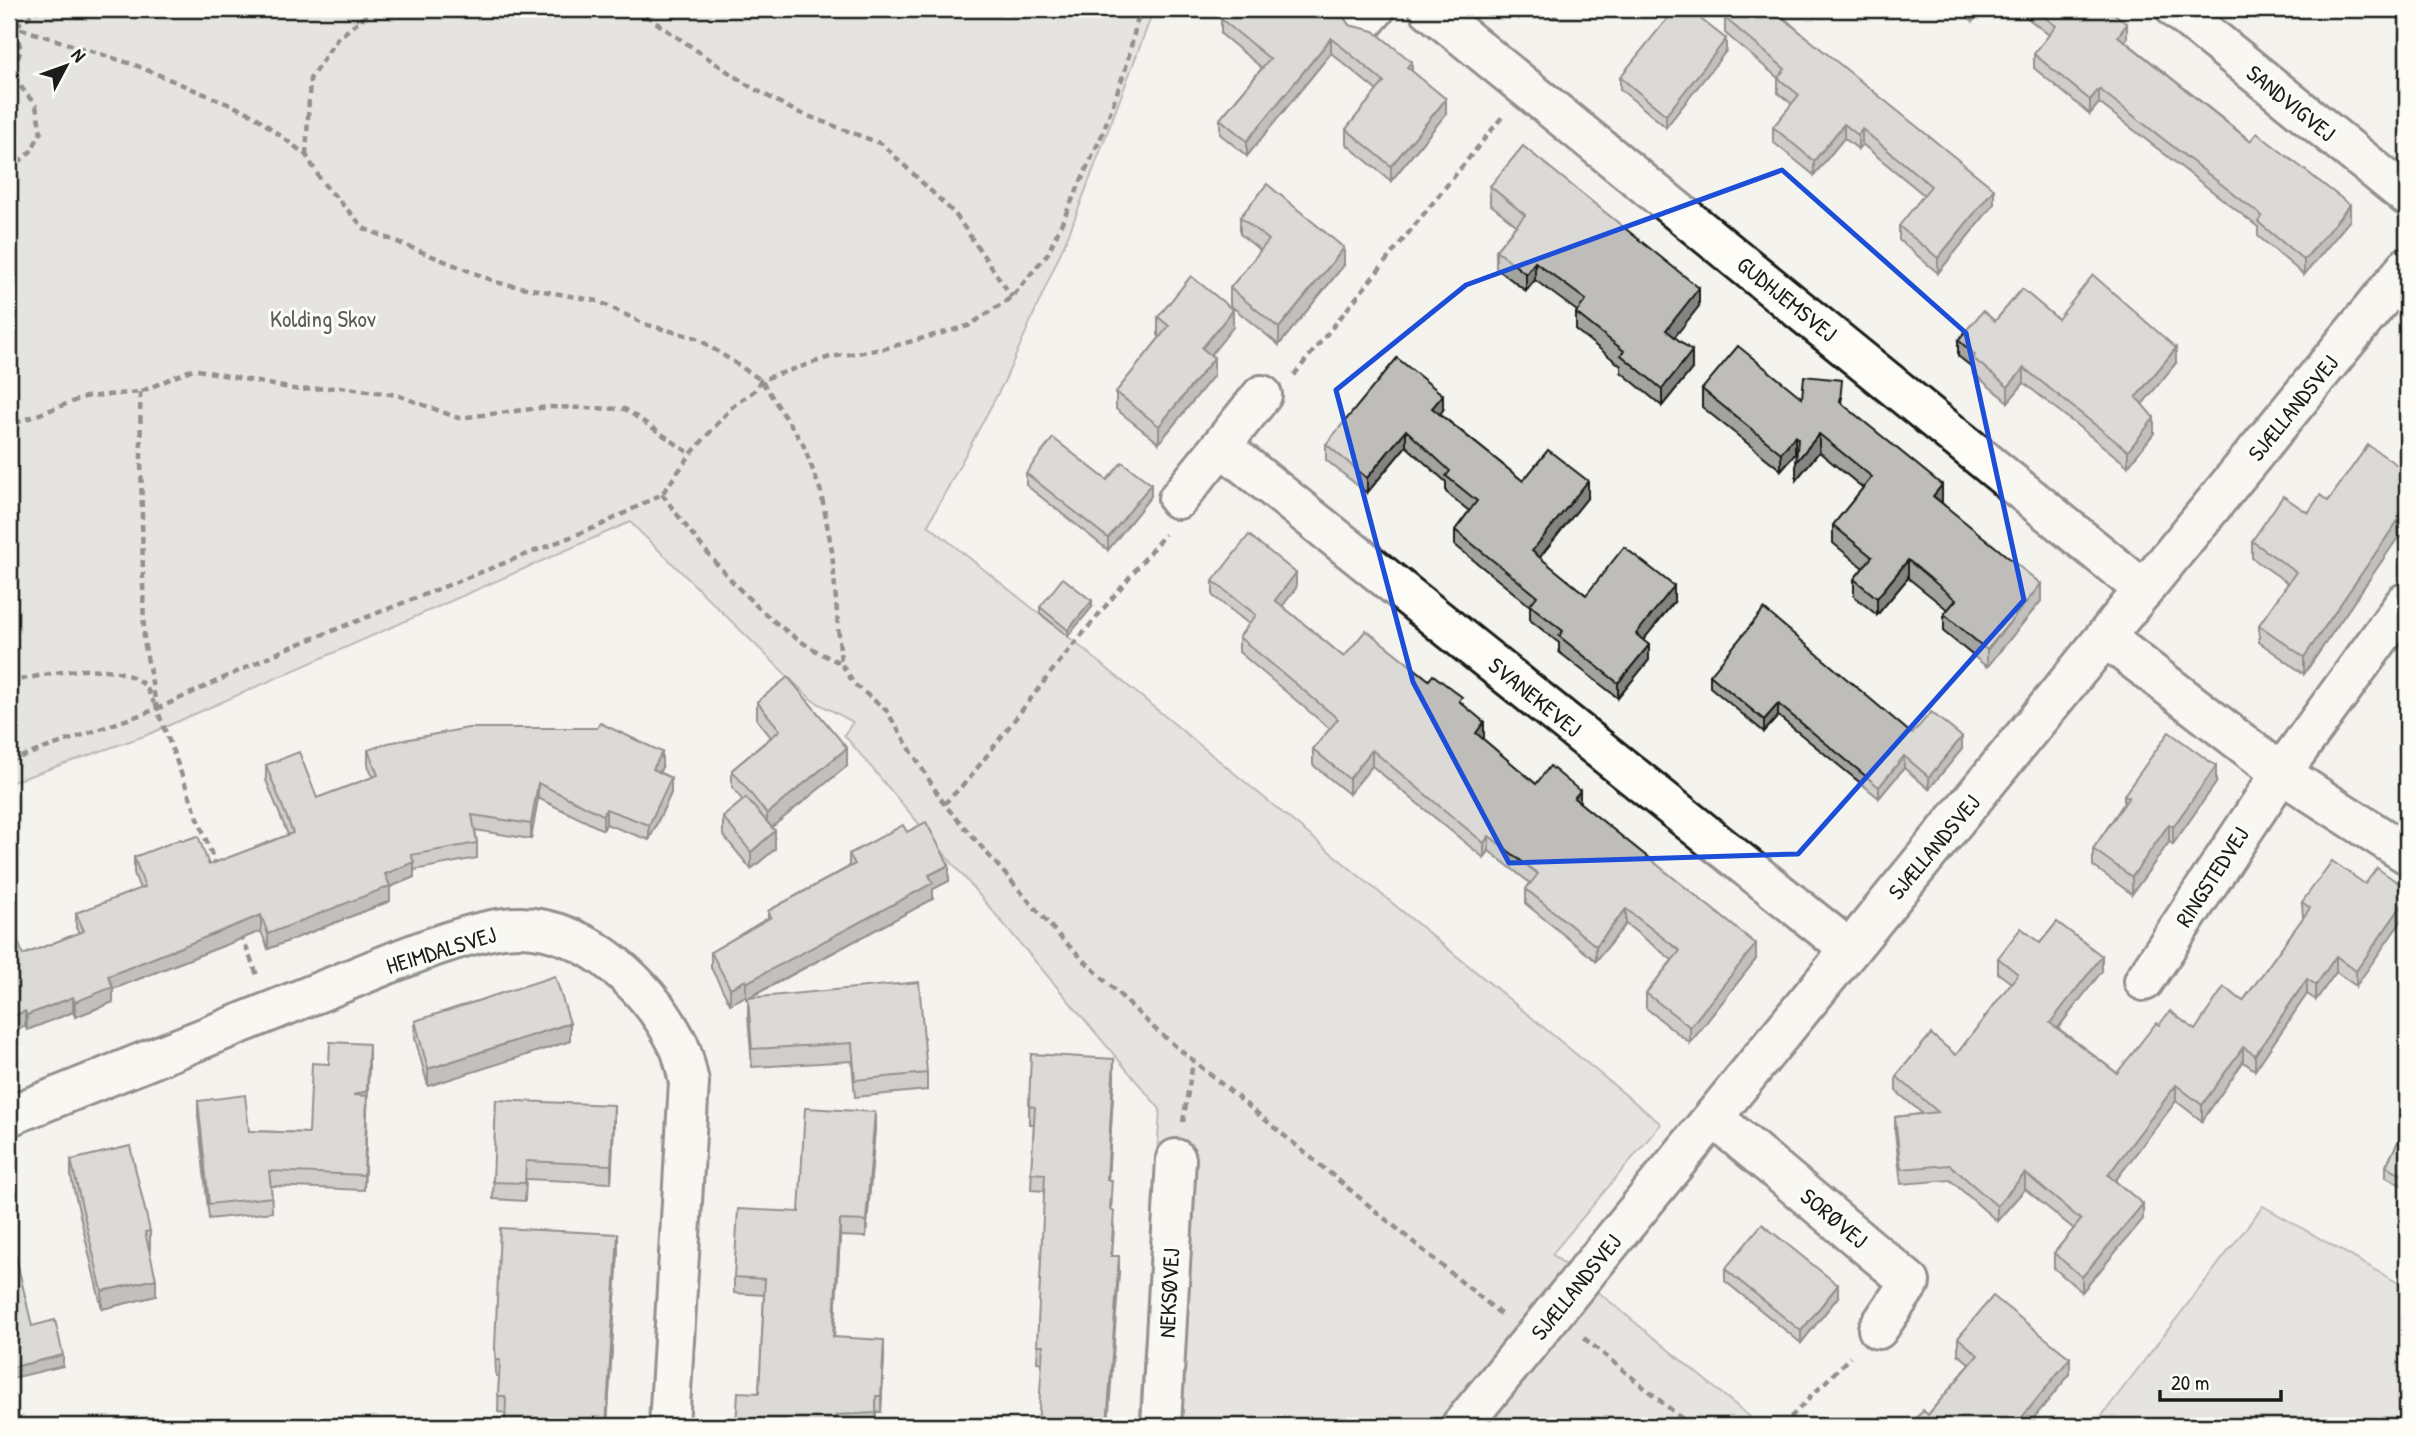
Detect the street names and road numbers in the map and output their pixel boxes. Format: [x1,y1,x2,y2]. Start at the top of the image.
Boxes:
street label: SANDVIGVEJ [2240,57,2342,148]
street label: GUDHJEMSVEJ [1731,249,1844,348]
street label: SJÆLLANDSVEJ [2240,348,2345,467]
street label: SVANEKEVEJ [1482,650,1588,744]
street label: SJÆLLANDSVEJ [1881,788,1987,906]
street label: RINGSTEDVEJ [2168,821,2255,933]
street label: HEIMDALSVEJ [382,918,499,981]
street label: SORØVEJ [1794,1181,1874,1255]
street label: SJÆLLANDSVEJ [1523,1227,1628,1346]
street label: NEKSØVEJ [1151,1247,1186,1339]

